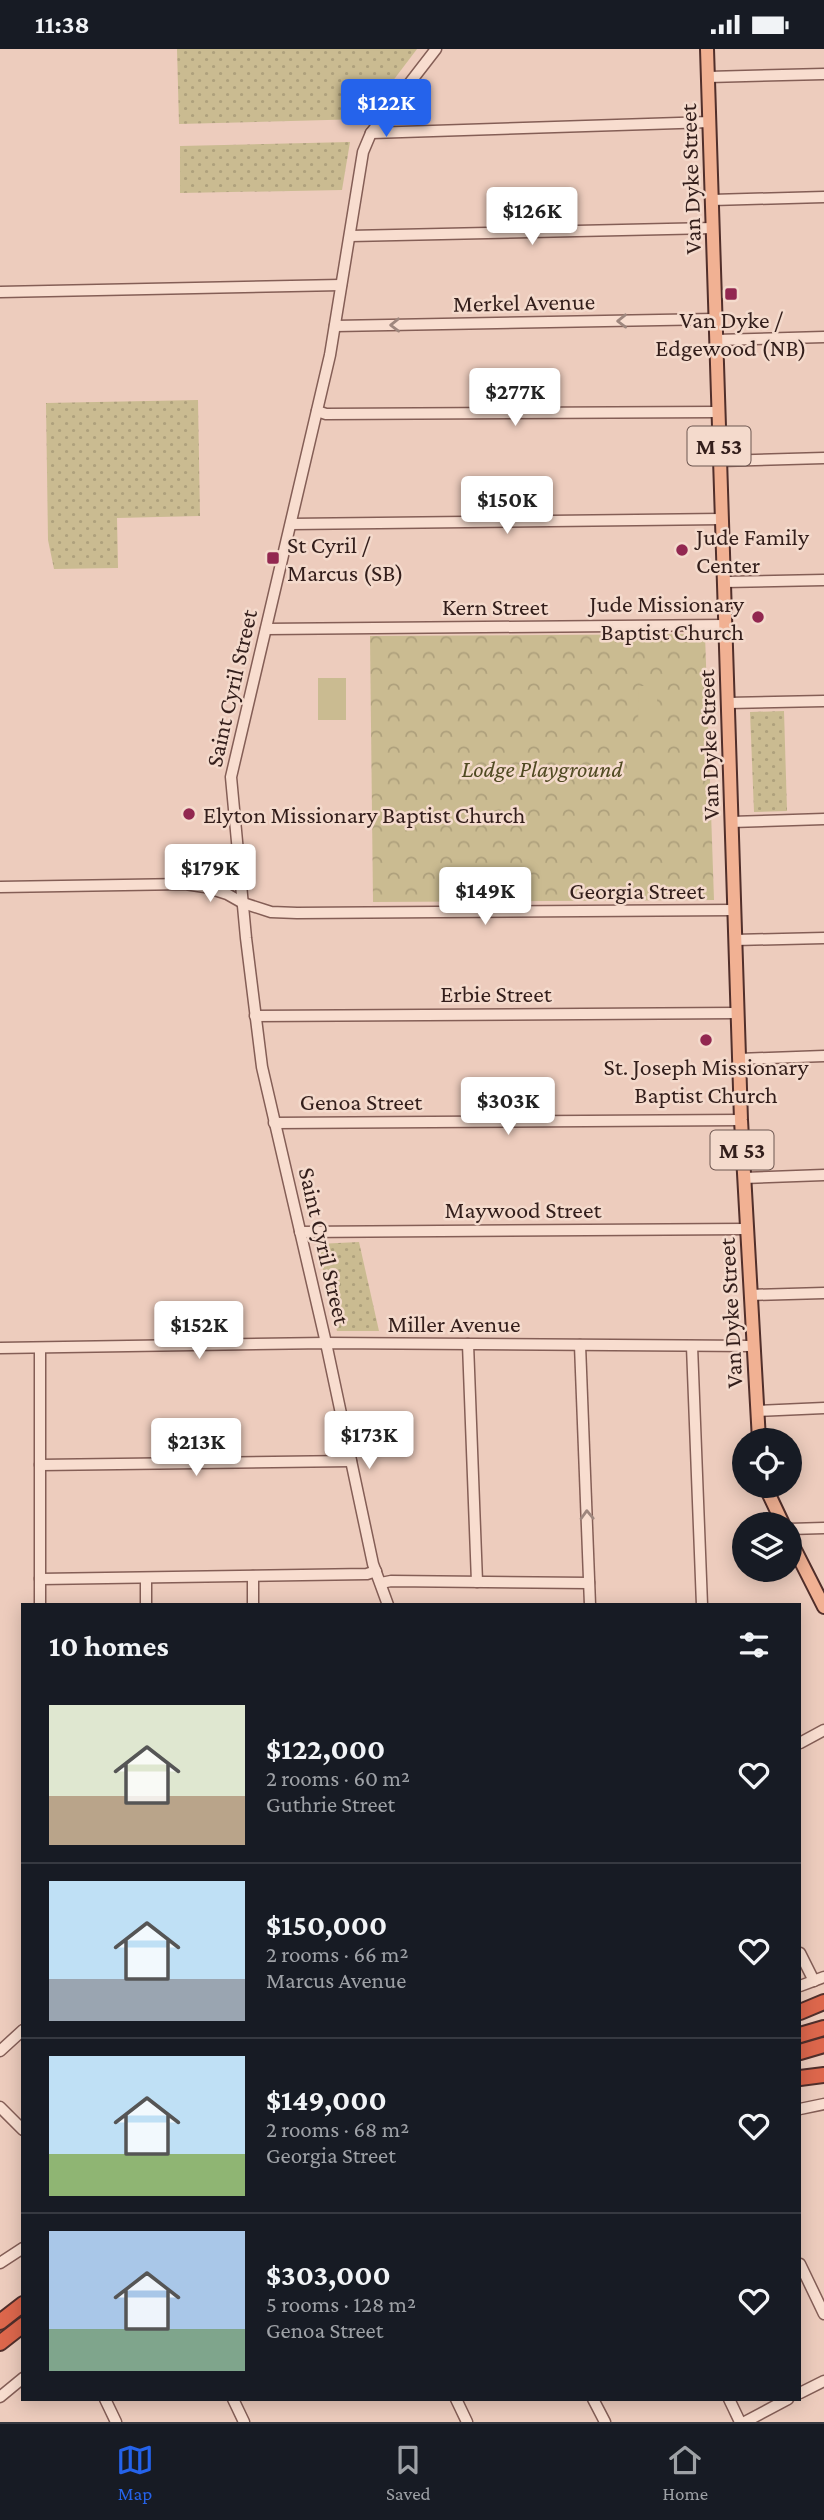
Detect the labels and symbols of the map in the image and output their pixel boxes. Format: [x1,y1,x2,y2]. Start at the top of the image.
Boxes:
pin: $122K [337,80,435,139]
street label: Van Dyke Street [674,102,706,255]
pin: $126K [483,187,581,247]
marker: Van Dyke / Edgewood (NB) [723,286,739,302]
street label: Merkel Avenue [453,287,595,317]
place label: Van Dyke / Edgewood (NB) [655,306,807,362]
one-way arrow [616,313,627,328]
one-way arrow [389,317,399,333]
pin: $277K [466,369,564,428]
road number: M 53 [688,427,750,465]
pin: $150K [458,477,556,536]
place label: Jude Family Center [694,523,810,578]
place label: St Cyril / Marcus (SB) [287,531,404,587]
marker: Jude Family Center [674,542,690,558]
marker: St Cyril / Marcus (SB) [265,550,281,566]
place label: Jude Missionary Baptist Church [588,590,745,645]
street label: Kern Street [442,593,549,620]
street label: Saint Cyril Street [200,606,262,769]
marker: Jude Missionary Baptist Church [750,609,766,625]
street label: Van Dyke Street [692,668,724,821]
park label: Lodge Playground [461,755,623,782]
place label: Elyton Missionary Baptist Church [203,801,525,828]
marker: Elyton Missionary Baptist Church [181,806,197,822]
pin: $179K [161,845,259,904]
pin: $149K [436,867,534,927]
street label: Georgia Street [569,877,706,904]
street label: Erbie Street [440,980,553,1007]
marker: St. Joseph Missionary Baptist Church [698,1032,714,1048]
place label: St. Joseph Missionary Baptist Church [604,1053,809,1108]
pin: $303K [459,1077,557,1137]
street label: Genoa Street [300,1088,423,1115]
road number: M 53 [710,1131,774,1169]
street label: Saint Cyril Street [294,1165,356,1328]
street label: Maywood Street [445,1196,602,1223]
street label: Van Dyke Street [713,1236,747,1389]
pin: $152K [150,1301,248,1361]
street label: Miller Avenue [387,1310,521,1337]
pin: $173K [320,1411,418,1471]
pin: $213K [147,1419,245,1478]
one-way arrow [579,1509,594,1520]

